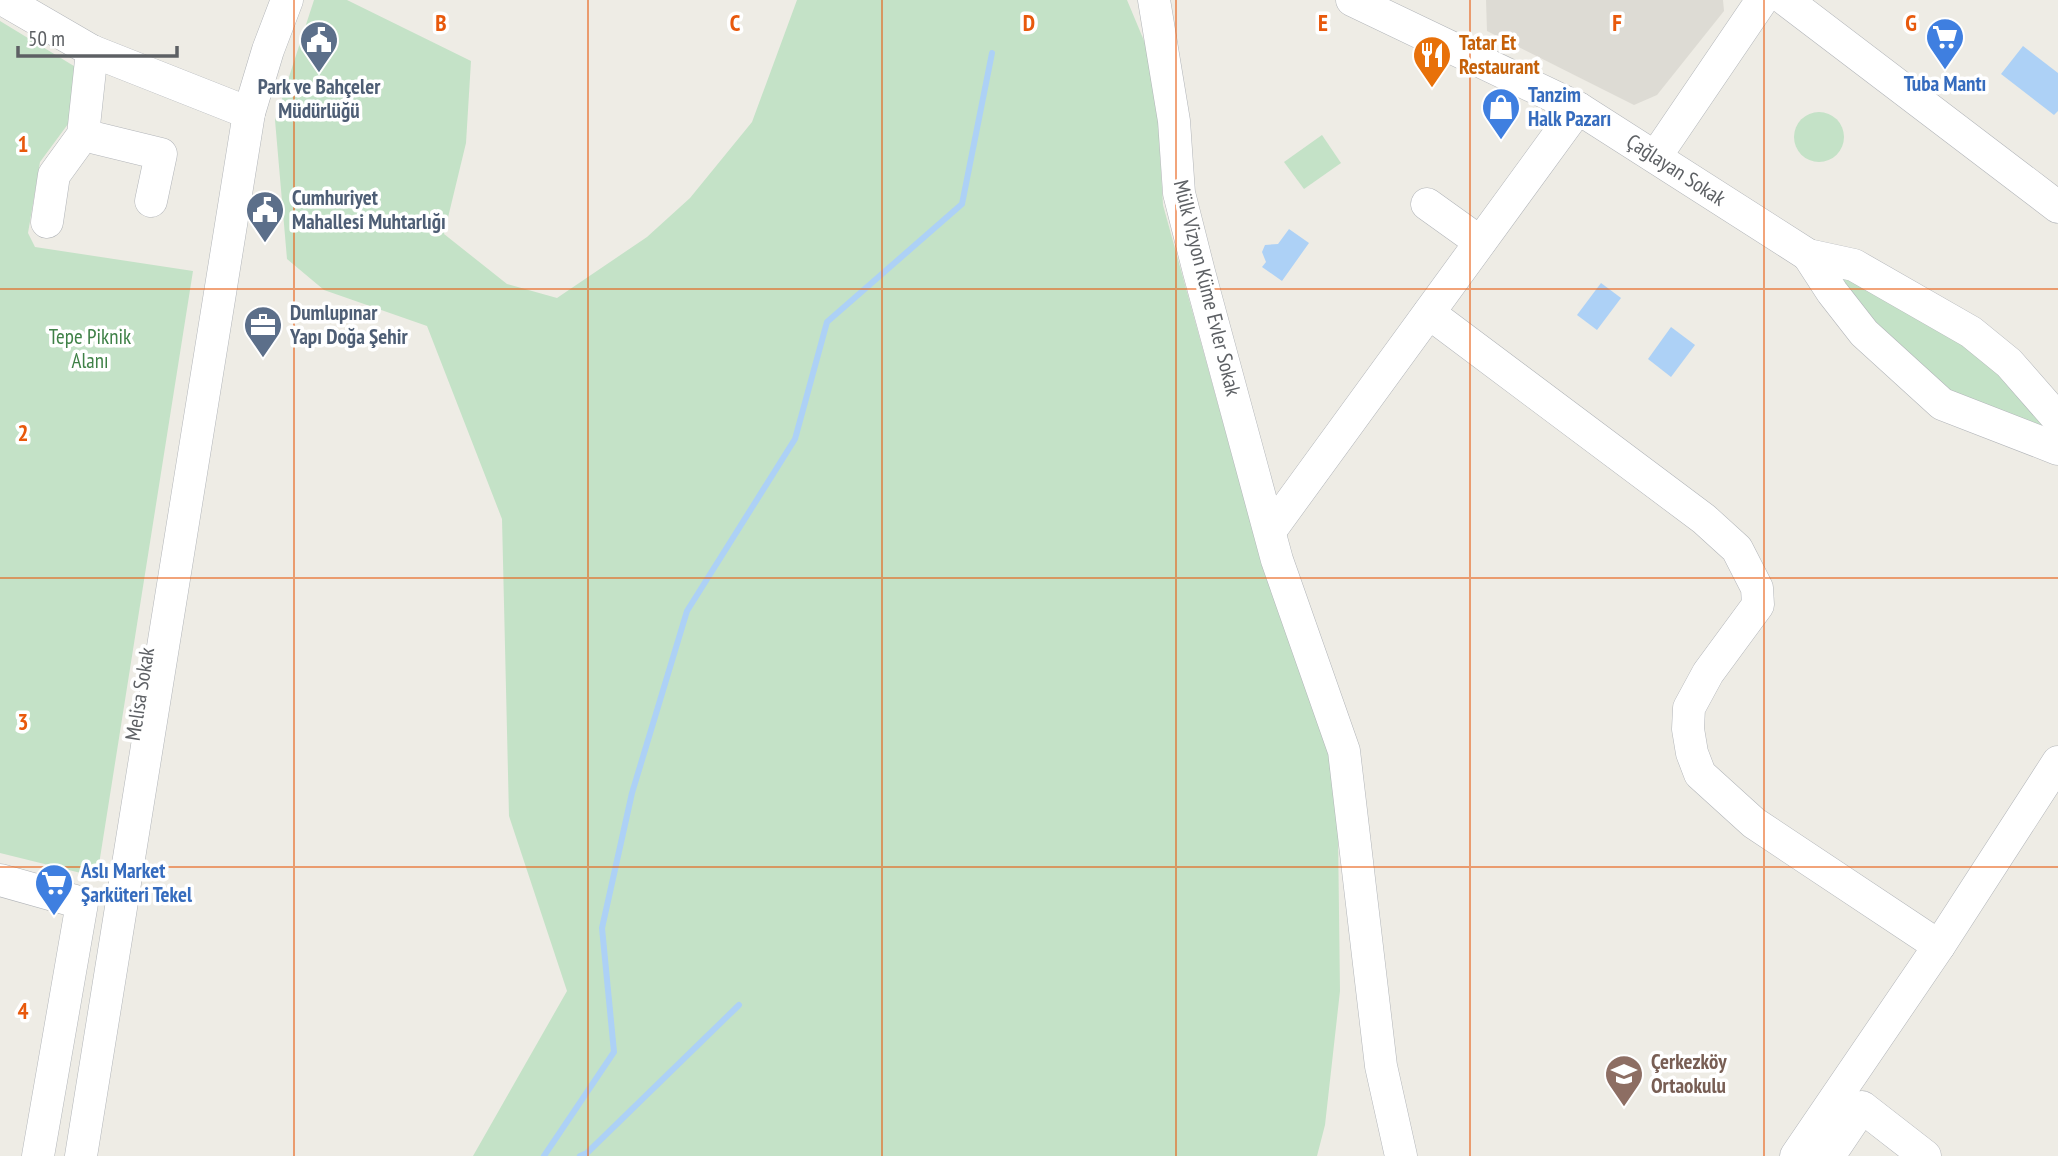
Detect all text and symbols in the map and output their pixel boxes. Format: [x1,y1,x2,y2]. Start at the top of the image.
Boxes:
text: B [435,8,447,37]
text: C [730,8,741,37]
text: D [1023,8,1035,37]
text: E [1318,8,1328,37]
text: F [1612,8,1622,37]
text: G [1905,8,1917,37]
scale bar [18,14,177,58]
supermarket icon: Tuba Mantı [1924,16,1966,71]
public building icon: Park ve Bahçeler Müdürlüğü [298,19,340,74]
text: 50 m [28,25,65,52]
place label: Tatar Et Restaurant [1459,29,1540,80]
restaurant icon: Tatar Et Restaurant [1411,34,1453,89]
place label: Tuba Mantı [1904,70,1986,97]
place label: Park ve Bahçeler Müdürlüğü [258,73,381,124]
place label: Tanzim Halk Pazarı [1528,81,1611,132]
shop icon: Tanzim Halk Pazarı [1480,86,1522,141]
street label: Çağlayan Sokak [1622,128,1731,212]
text: 1 [18,129,29,158]
street label: Mülk Vizyon Küme Evler Sokak [1168,177,1247,398]
place label: Cumhuriyet Mahallesi Muhtarlığı [292,184,446,235]
public building icon: Cumhuriyet Mahallesi Muhtarlığı [244,189,286,244]
place label: Dumlupınar Yapı Doğa Şehir [289,299,408,350]
office icon: Dumlupınar Yapı Doğa Şehir [242,304,284,359]
park label: Tepe Piknik Alanı [49,323,131,374]
text: 2 [18,418,29,447]
street label: Melisa Sokak [119,645,160,743]
text: 3 [18,707,29,736]
place label: Aslı Market Şarküteri Tekel [80,857,193,908]
supermarket icon: Aslı Market Şarküteri Tekel [33,862,75,917]
text: 4 [18,996,29,1025]
place label: Çerkezköy Ortaokulu [1651,1048,1727,1099]
school or university icon: Çerkezköy Ortaokulu [1603,1053,1645,1108]

